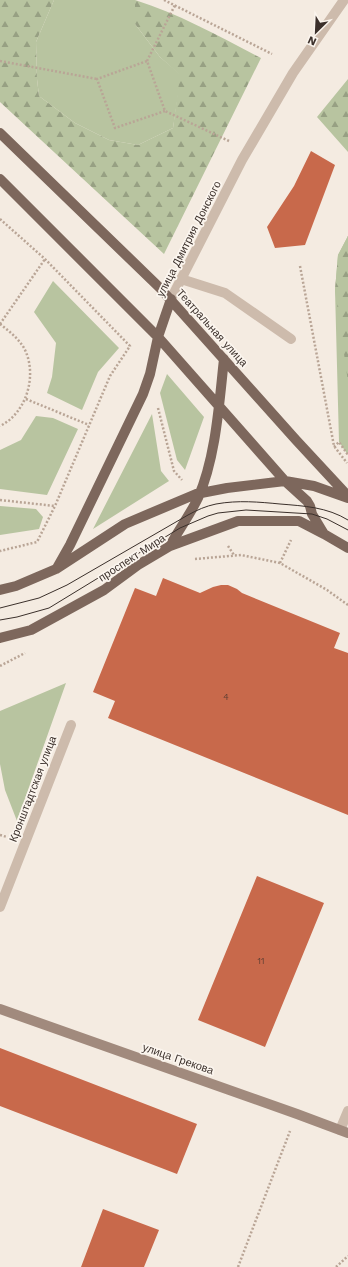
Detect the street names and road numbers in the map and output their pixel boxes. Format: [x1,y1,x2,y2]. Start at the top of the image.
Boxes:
street label: улица Дмитрия Донского [154,179,224,299]
street label: Театральная улица [174,287,251,370]
street label: проспект Мира [96,531,169,584]
street label: Кронштадтская улица [7,733,60,844]
street label: улица Грекова [141,1041,216,1078]

